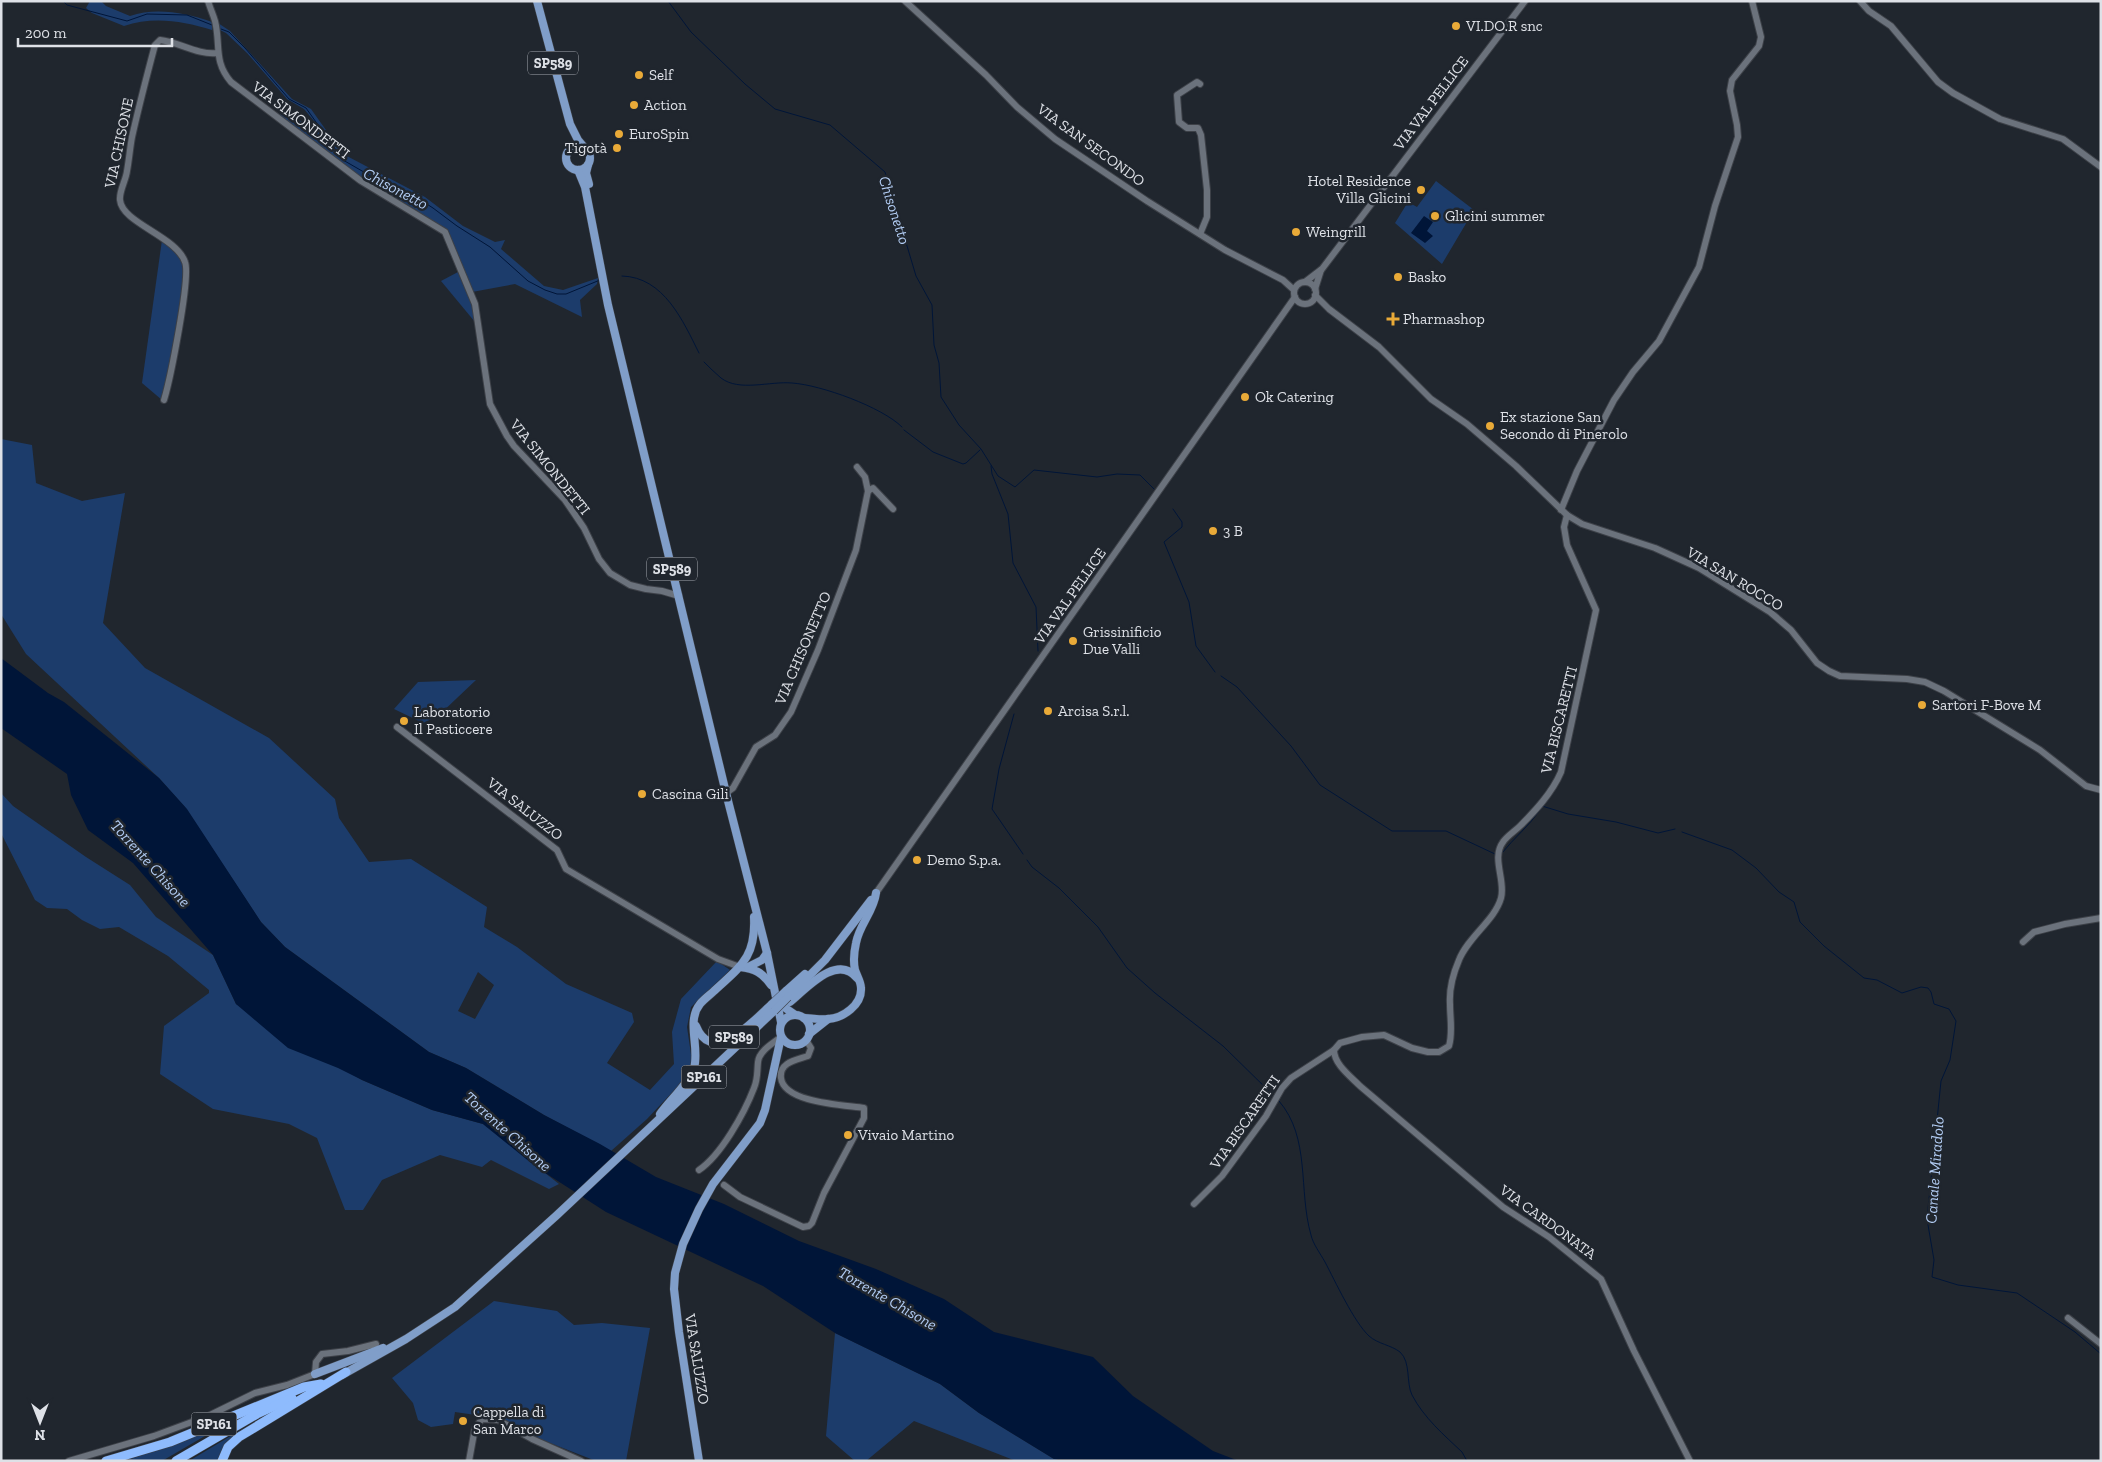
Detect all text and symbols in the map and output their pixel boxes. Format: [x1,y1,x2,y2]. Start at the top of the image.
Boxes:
scale bar [18,15,171,47]
place label: VI.DO.R snc [1465,17,1543,35]
marker: VI.DO.R snc [1450,20,1462,32]
text: 200 m [25,24,66,42]
road number: SP589 [528,52,578,74]
street label: VIA VAL PELLICE [1389,52,1472,154]
place label: Self [649,66,674,84]
marker: Self [633,69,645,81]
street label: VIA SIMONDETTI [248,77,353,163]
street label: VIA CHISONE [100,96,137,191]
place label: Action [644,96,687,114]
marker: Action [628,99,640,111]
street label: VIA SAN SECONDO [1033,99,1148,190]
place label: EuroSpin [629,125,690,143]
marker: EuroSpin [613,128,625,140]
place label: Tigotà [565,139,607,157]
marker: Tigotà [611,142,623,154]
water label: Chisonetto [360,163,431,213]
place label: Hotel Residence Villa Glicini [1308,172,1411,207]
water label: Chisonetto [875,174,914,247]
marker: Hotel Residence Villa Glicini [1415,184,1427,196]
place label: Glicini summer [1445,207,1545,225]
marker: Glicini summer [1429,210,1441,222]
place label: Weingrill [1306,223,1366,241]
marker: Weingrill [1290,226,1302,238]
place label: Basko [1408,268,1446,286]
marker: Basko [1392,271,1404,283]
place label: Pharmashop [1403,310,1485,328]
marker: Pharmashop [1387,313,1399,325]
place label: Ok Catering [1255,388,1334,406]
marker: Ok Catering [1239,391,1251,403]
place label: Ex stazione San Secondo di Pinerolo [1500,408,1628,443]
street label: VIA SIMONDETTI [505,415,594,518]
marker: Ex stazione San Secondo di Pinerolo [1484,420,1496,432]
place label: 3 B [1223,522,1243,540]
marker: 3 B [1207,525,1219,537]
street label: VIA SAN ROCCO [1683,543,1787,615]
street label: VIA VAL PELLICE [1030,544,1110,648]
road number: SP589 [647,558,697,580]
street label: VIA CHISONETTO [771,589,835,708]
place label: Grissinificio Due Valli [1083,623,1162,658]
marker: Grissinificio Due Valli [1067,635,1079,647]
street label: VIA BISCARETTI [1537,664,1581,777]
place label: Sartori F-Bove M [1932,696,2041,714]
marker: Sartori F-Bove M [1916,699,1928,711]
place label: Arcisa S.r.l. [1058,702,1130,720]
place label: Laboratorio Il Pasticcere [414,703,493,738]
marker: Arcisa S.r.l. [1042,705,1054,717]
marker: Laboratorio Il Pasticcere [398,715,410,727]
street label: VIA SALUZZO [483,773,567,844]
place label: Cascina Gili [652,785,729,803]
marker: Cascina Gili [636,788,648,800]
water label: Torrente Chisone [107,816,195,911]
place label: Demo S.p.a. [927,851,1001,869]
marker: Demo S.p.a. [911,854,923,866]
road number: SP589 [709,1026,759,1048]
road number: SP161 [682,1066,726,1088]
street label: VIA BISCARETTI [1206,1072,1284,1173]
water label: Torrente Chisone [460,1087,555,1175]
water label: Canale Miradolo [1921,1116,1948,1224]
place label: Vivaio Martino [857,1126,955,1144]
marker: Vivaio Martino [842,1129,854,1141]
street label: VIA CARDONATA [1495,1180,1600,1263]
water label: Torrente Chisone [835,1263,940,1334]
street label: VIA SALUZZO [681,1311,713,1406]
north arrow [15,1397,65,1447]
place label: Cappella di San Marco [473,1403,545,1438]
road number: SP161 [192,1412,236,1436]
marker: Cappella di San Marco [457,1415,469,1427]
text: N [34,1426,45,1443]

